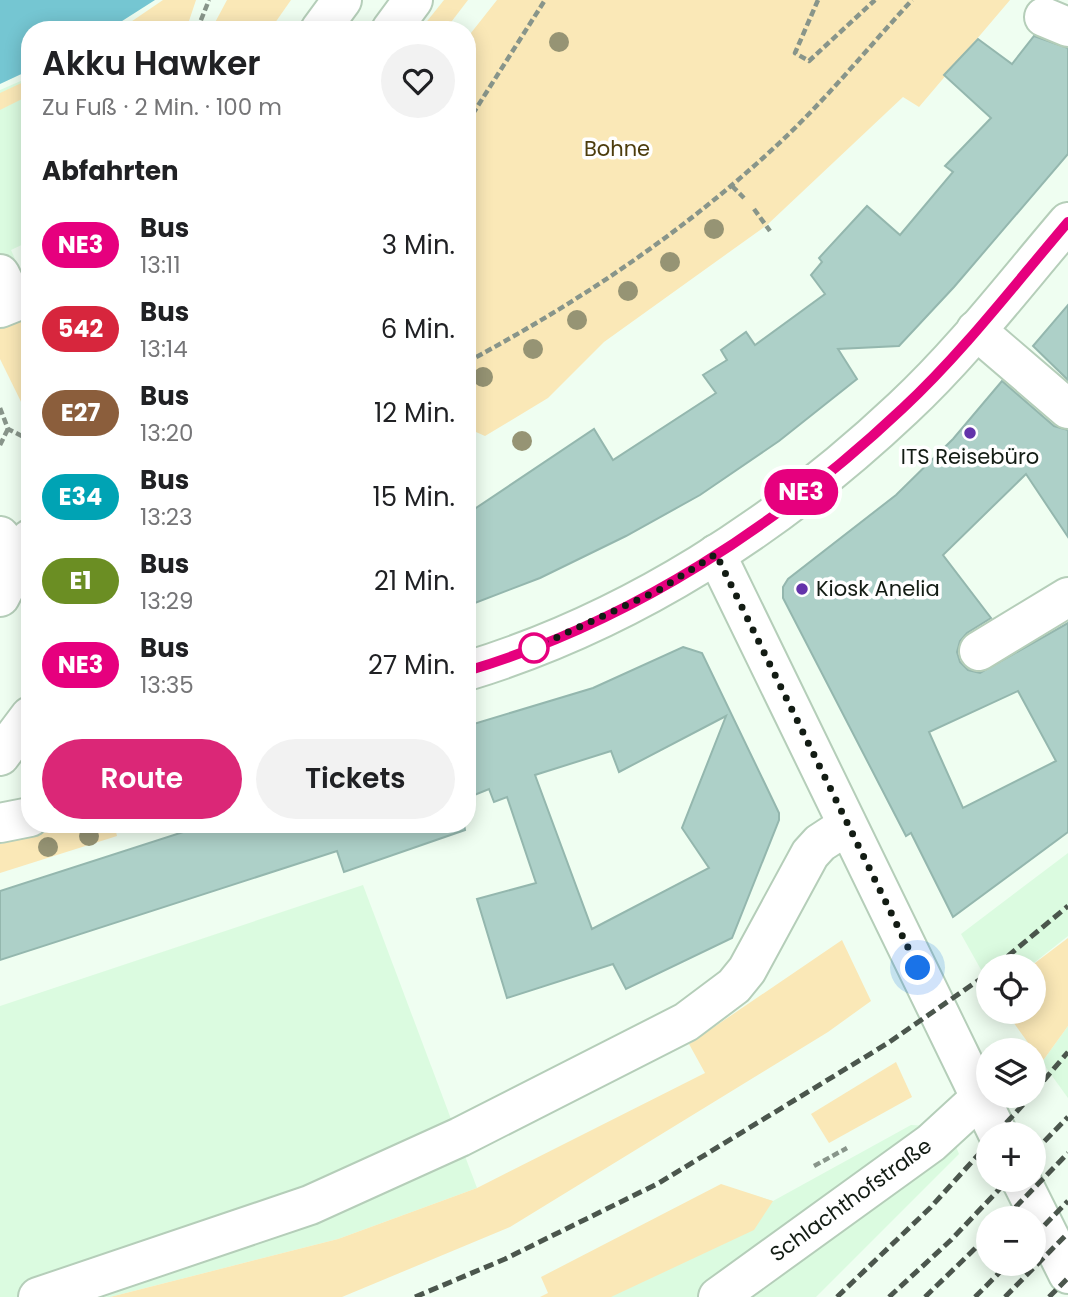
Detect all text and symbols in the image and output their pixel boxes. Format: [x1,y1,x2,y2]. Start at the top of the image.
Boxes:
text: Akku Hawker [42,40,261,87]
button: heart [381,44,455,118]
text: Zu Fuß · 2 Min. · 100 m [42,91,282,123]
park label: Bohne [584,134,650,163]
text: Abfahrten [42,153,179,189]
text: Bus [140,210,189,246]
text: 3 Min. [382,227,455,263]
text: NE3 [58,228,103,261]
text: 13:11 [140,249,181,281]
text: Bus [140,294,189,330]
text: 6 Min. [381,311,455,347]
text: 542 [58,312,103,345]
text: 13:14 [140,333,188,365]
text: Bus [140,378,189,414]
text: 12 Min. [374,395,455,431]
text: E27 [61,396,100,429]
text: 13:20 [140,417,193,449]
marker: ITS Reisebüro [962,425,978,441]
place label: ITS Reisebüro [901,442,1039,471]
text: Bus [140,462,189,498]
line badge: NE3 [761,469,841,515]
text: NE3 [778,475,824,508]
text: 15 Min. [373,479,455,515]
text: E34 [59,480,102,513]
text: 13:23 [140,501,193,533]
text: Bus [140,546,189,582]
text: 21 Min. [374,563,455,599]
text: E1 [69,564,92,597]
place label: Kiosk Anelia [816,574,940,603]
marker: Kiosk Anelia [794,581,810,597]
text: 13:29 [140,585,194,617]
text: Bus [140,630,189,666]
unlabelled marker [519,633,549,663]
text: 27 Min. [368,647,455,683]
text: NE3 [58,648,103,681]
text: 13:35 [140,669,194,701]
button: Route [42,739,242,819]
button: Tickets [256,739,455,819]
your location [900,950,935,985]
map controls [976,954,1046,1276]
button: locate [976,954,1046,1024]
button: layers [976,1038,1046,1108]
button: + [976,1122,1046,1192]
street label: Schlachthofstraße [764,1131,937,1268]
button: − [976,1206,1046,1276]

